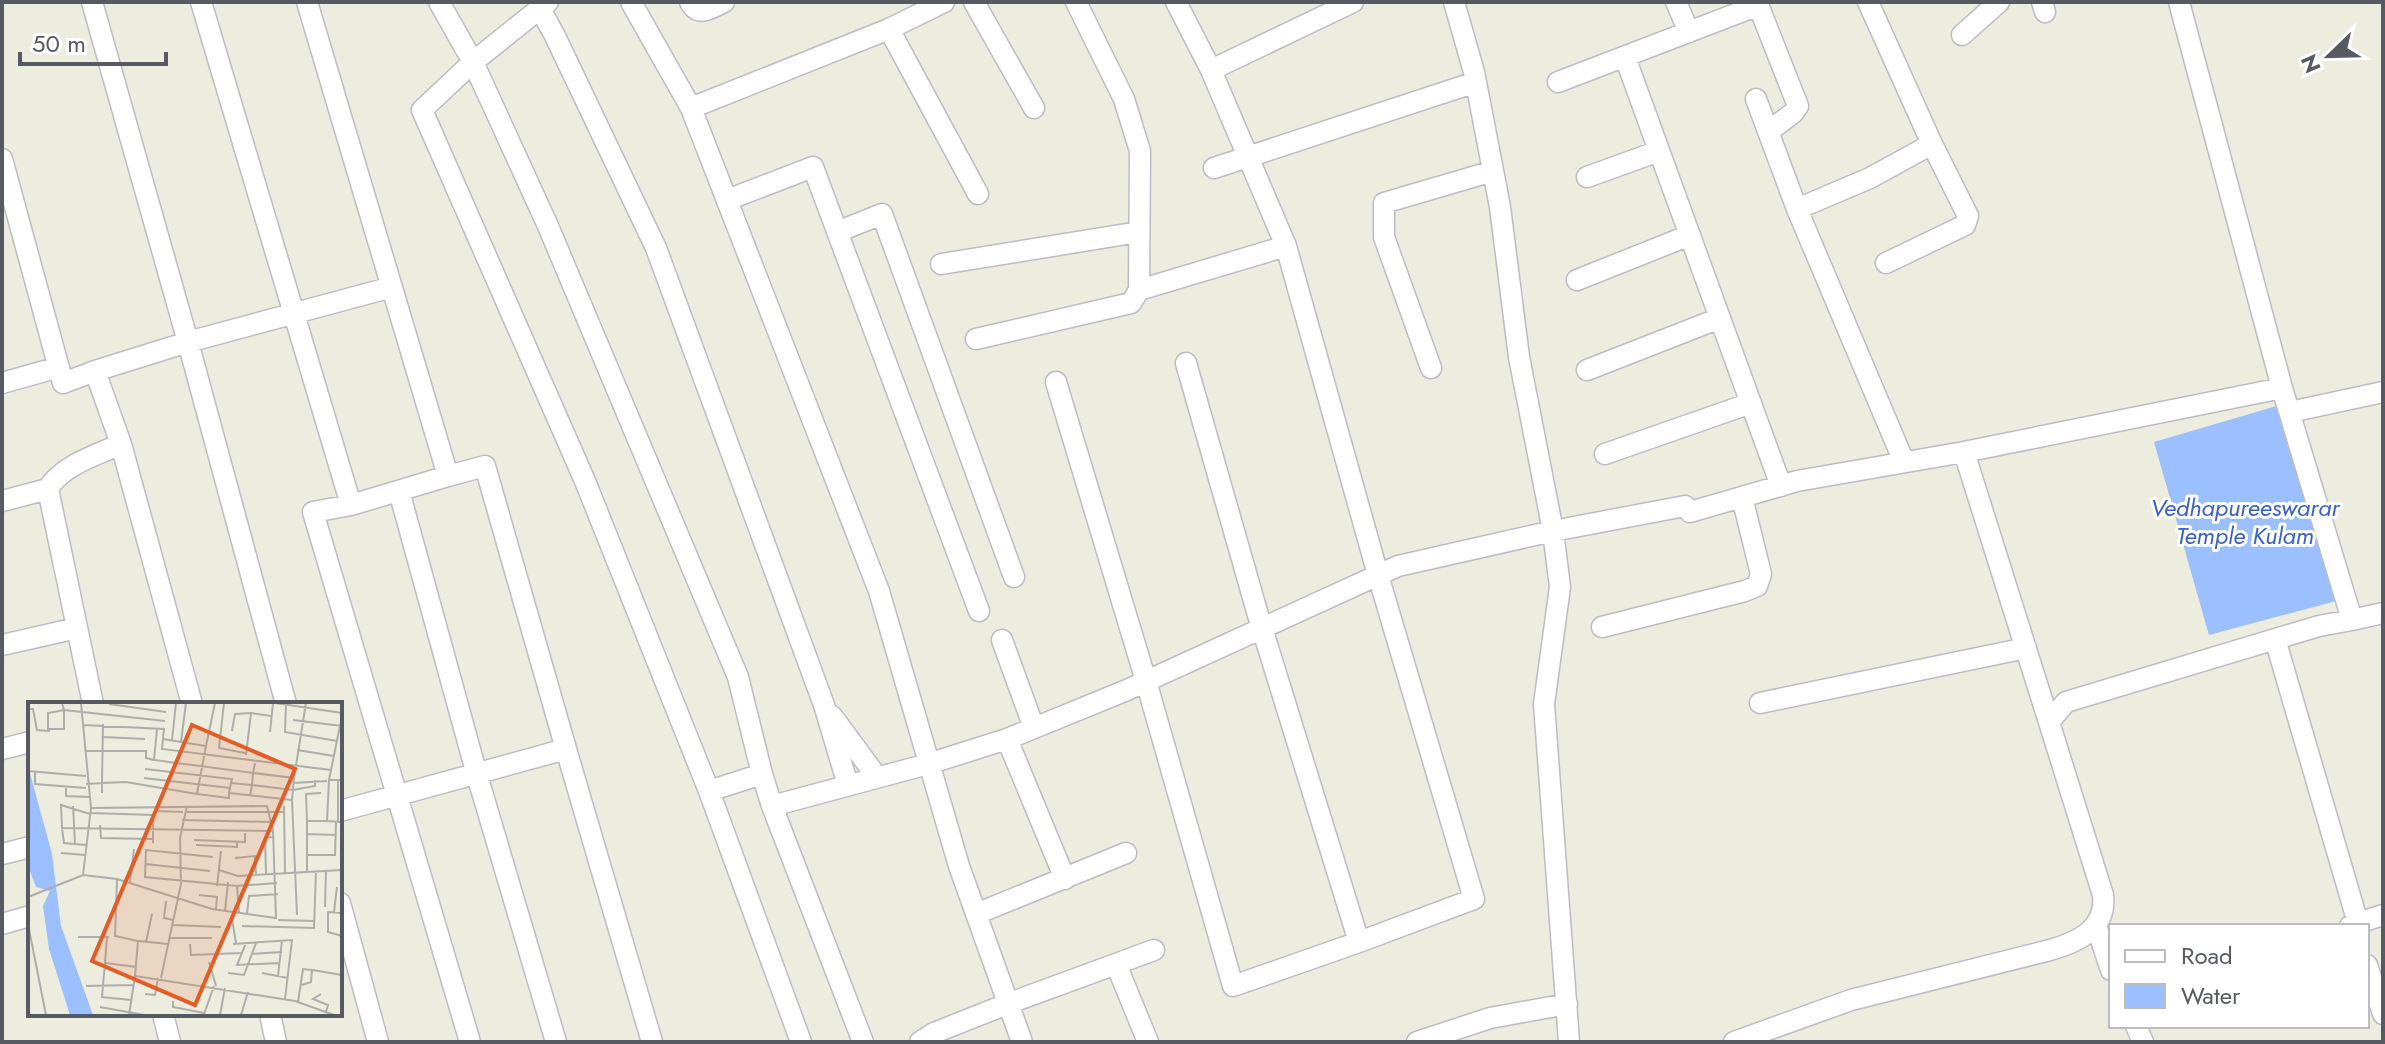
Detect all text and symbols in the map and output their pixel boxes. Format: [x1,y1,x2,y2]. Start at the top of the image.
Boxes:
scale bar [20,16,166,66]
north arrow [2289,16,2369,96]
text: 50 m [32,26,86,61]
text: N [2292,50,2329,78]
water label: Vedhapureeswarar Temple Kulam [2151,490,2341,553]
inset map [28,702,342,1016]
legend [2109,924,2369,1028]
text: Road [2181,938,2233,973]
text: Water [2181,978,2241,1013]

